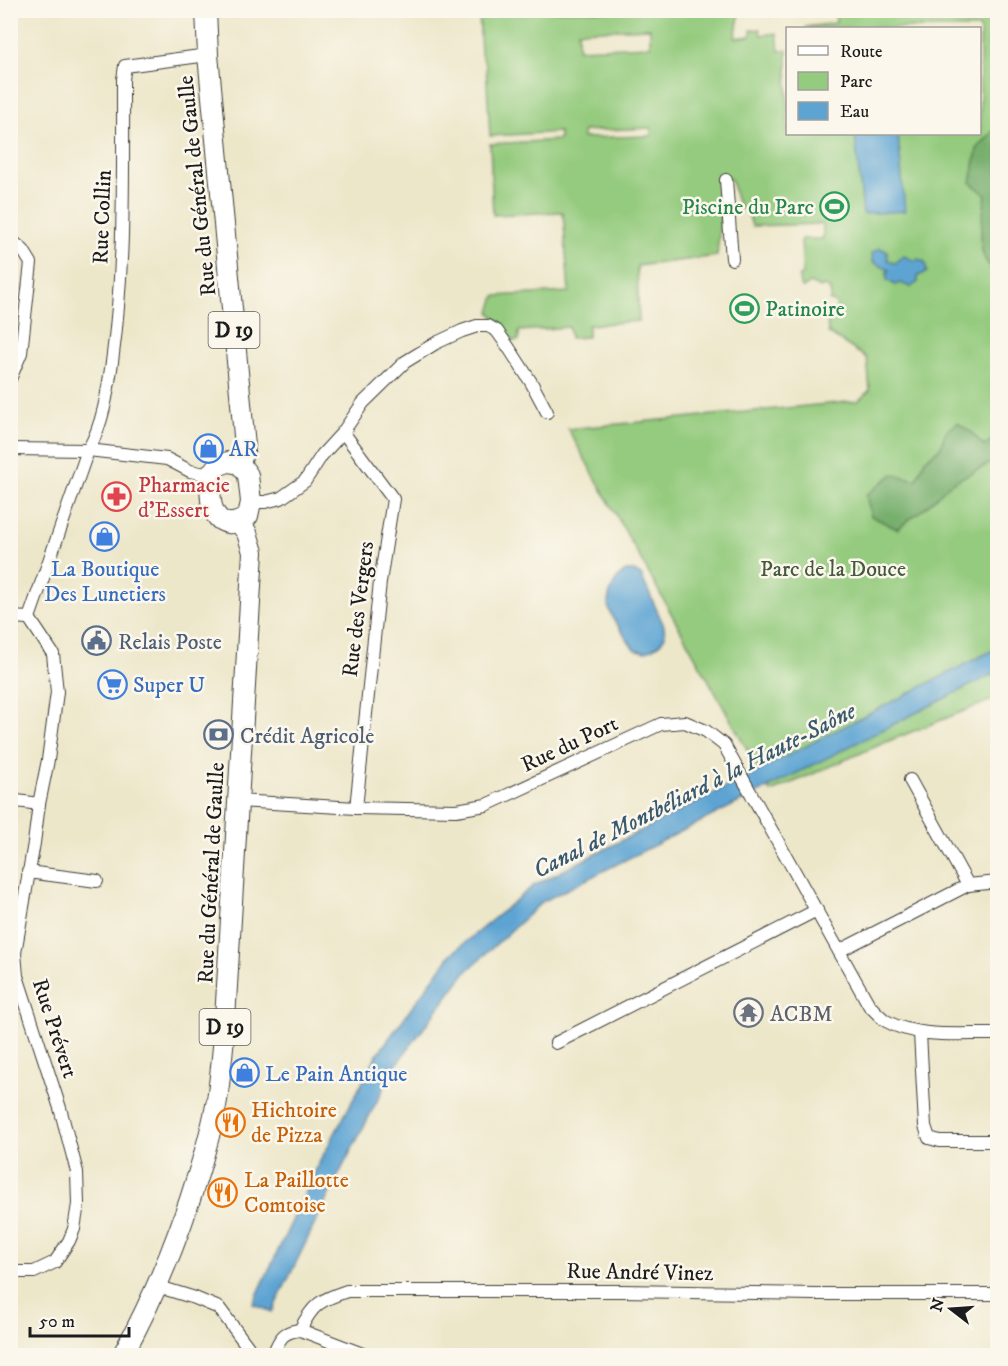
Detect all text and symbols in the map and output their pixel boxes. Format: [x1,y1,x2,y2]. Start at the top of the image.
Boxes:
legend [786,27,981,135]
text: Route [840,41,883,63]
text: Parc [840,71,873,93]
street label: Rue du Général de Gaulle [172,74,223,297]
text: Eau [840,101,869,123]
street label: Rue Collin [87,169,118,265]
sports icon: Piscine du Parc [819,190,851,222]
place label: Piscine du Parc [682,194,814,221]
sports icon: Patinoire [728,292,760,324]
place label: Patinoire [765,296,845,323]
road number: D 19 [208,312,260,348]
shop icon: AR [192,432,224,464]
place label: AR [229,436,258,463]
place label: Pharmacie d'Essert [138,472,230,524]
pharmacy icon: Pharmacie d'Essert [101,481,133,513]
shop icon: La Boutique Des Lunetiers [89,520,121,552]
street label: Rue des Vergers [337,540,380,679]
place label: La Boutique Des Lunetiers [44,556,166,608]
park label: Parc de la Douce [760,556,906,583]
public building icon: Relais Poste [81,625,113,657]
place label: Relais Poste [118,629,222,656]
supermarket icon: Super U [96,668,128,700]
place label: Super U [133,672,205,699]
water label: Canal de Montbéliard à la Haute-Saône [528,696,862,886]
street label: Rue du Port [517,710,622,778]
bank icon: Crédit Agricole [203,719,235,751]
place label: Crédit Agricole [240,723,374,750]
street label: Rue du Général de Gaulle [192,762,231,984]
street label: Rue Prévert [26,975,83,1082]
temple icon: ACBM [733,997,765,1029]
place label: ACBM [770,1001,833,1028]
road number: D 19 [200,1009,250,1045]
shop icon: Le Pain Antique [228,1057,260,1089]
place label: Le Pain Antique [265,1061,407,1088]
place label: Hichtoire de Pizza [251,1097,337,1149]
restaurant icon: Hichtoire de Pizza [214,1106,246,1138]
place label: La Paillotte Comtoise [244,1167,349,1219]
restaurant icon: La Paillotte Comtoise [207,1176,239,1208]
street label: Rue André Vinez [566,1258,714,1287]
north arrow [921,1279,981,1339]
text: N [926,1296,949,1314]
scale bar [30,1300,129,1338]
text: 50 m [39,1311,75,1333]

